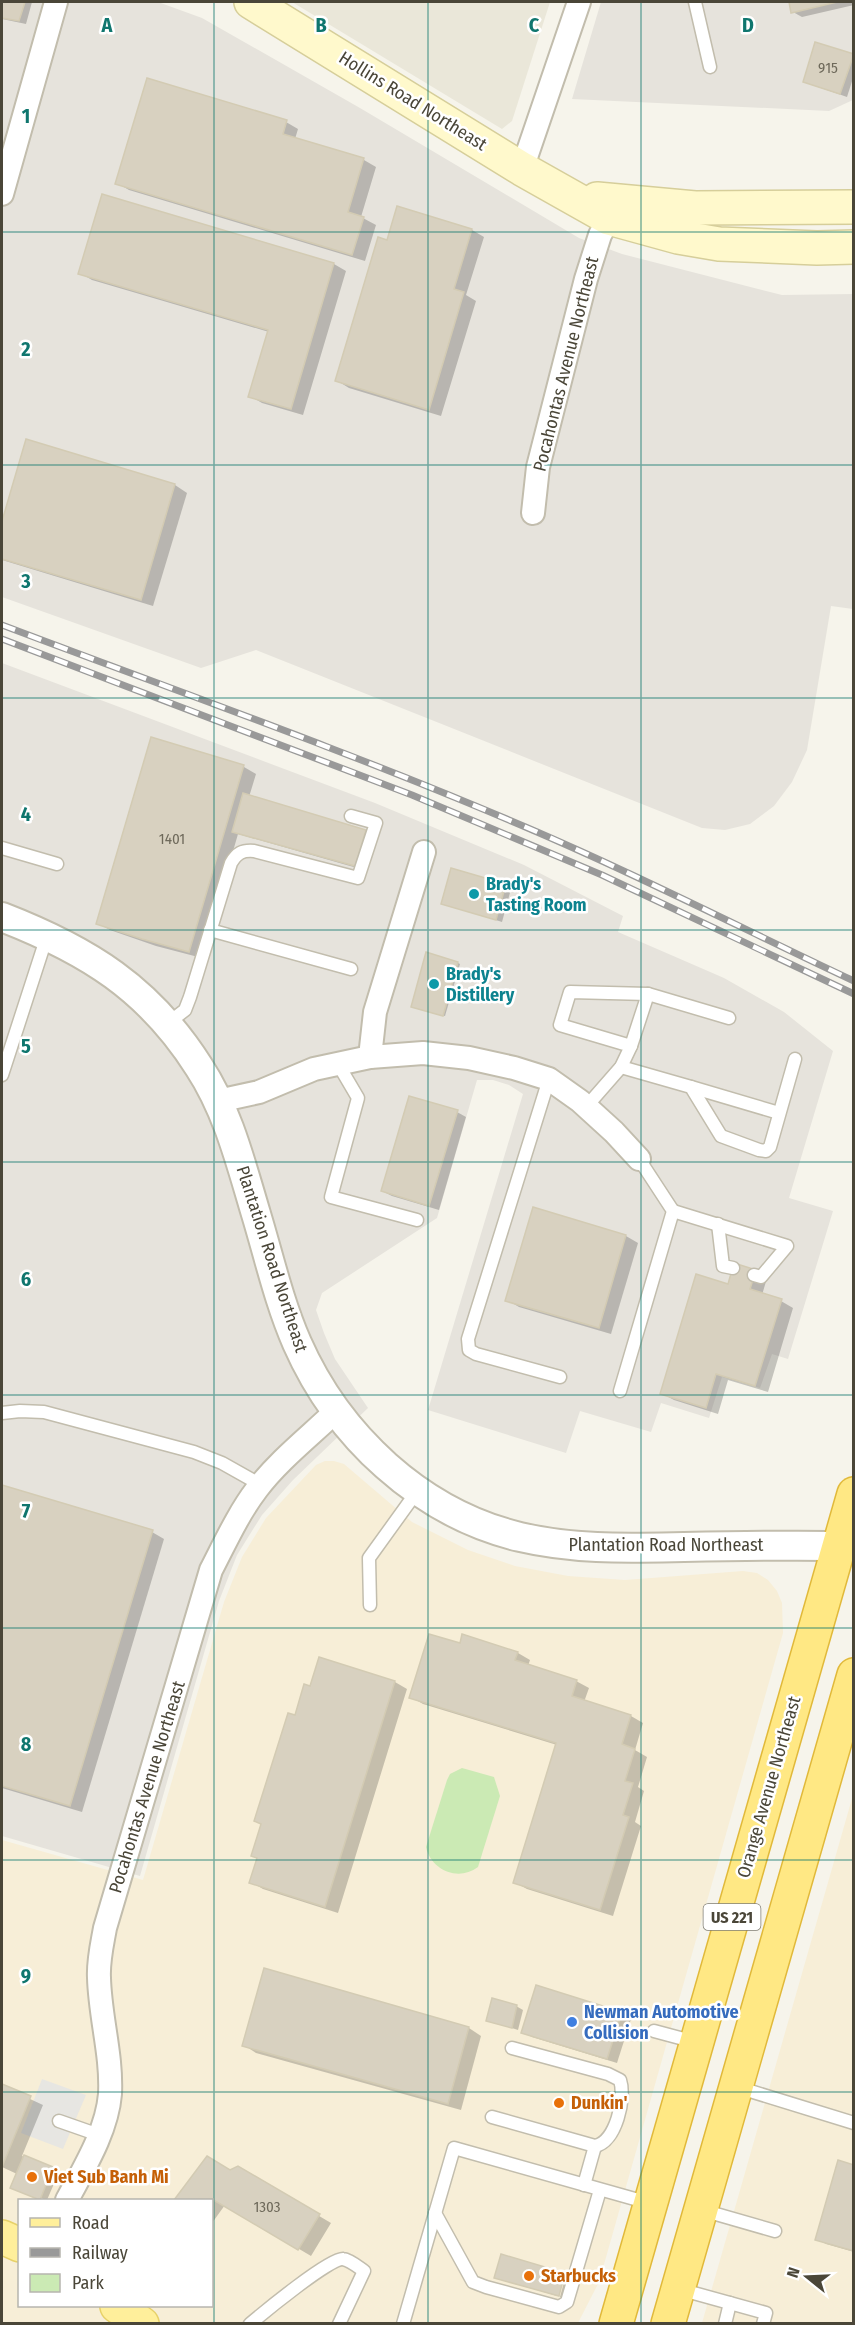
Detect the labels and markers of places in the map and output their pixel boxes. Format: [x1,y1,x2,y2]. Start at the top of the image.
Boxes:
place label: Brady's Tasting Room [486,873,587,916]
marker: Brady's Tasting Room [467,887,481,901]
place label: Brady's Distillery [446,963,515,1006]
marker: Brady's Distillery [427,977,441,991]
place label: Newman Automotive Collision [584,2001,739,2044]
marker: Newman Automotive Collision [565,2015,579,2029]
place label: Dunkin' [571,2092,628,2114]
marker: Dunkin' [552,2096,566,2110]
place label: Viet Sub Banh Mi [43,2166,169,2188]
marker: Viet Sub Banh Mi [25,2170,39,2184]
place label: Starbucks [541,2265,616,2287]
marker: Starbucks [522,2269,536,2283]

